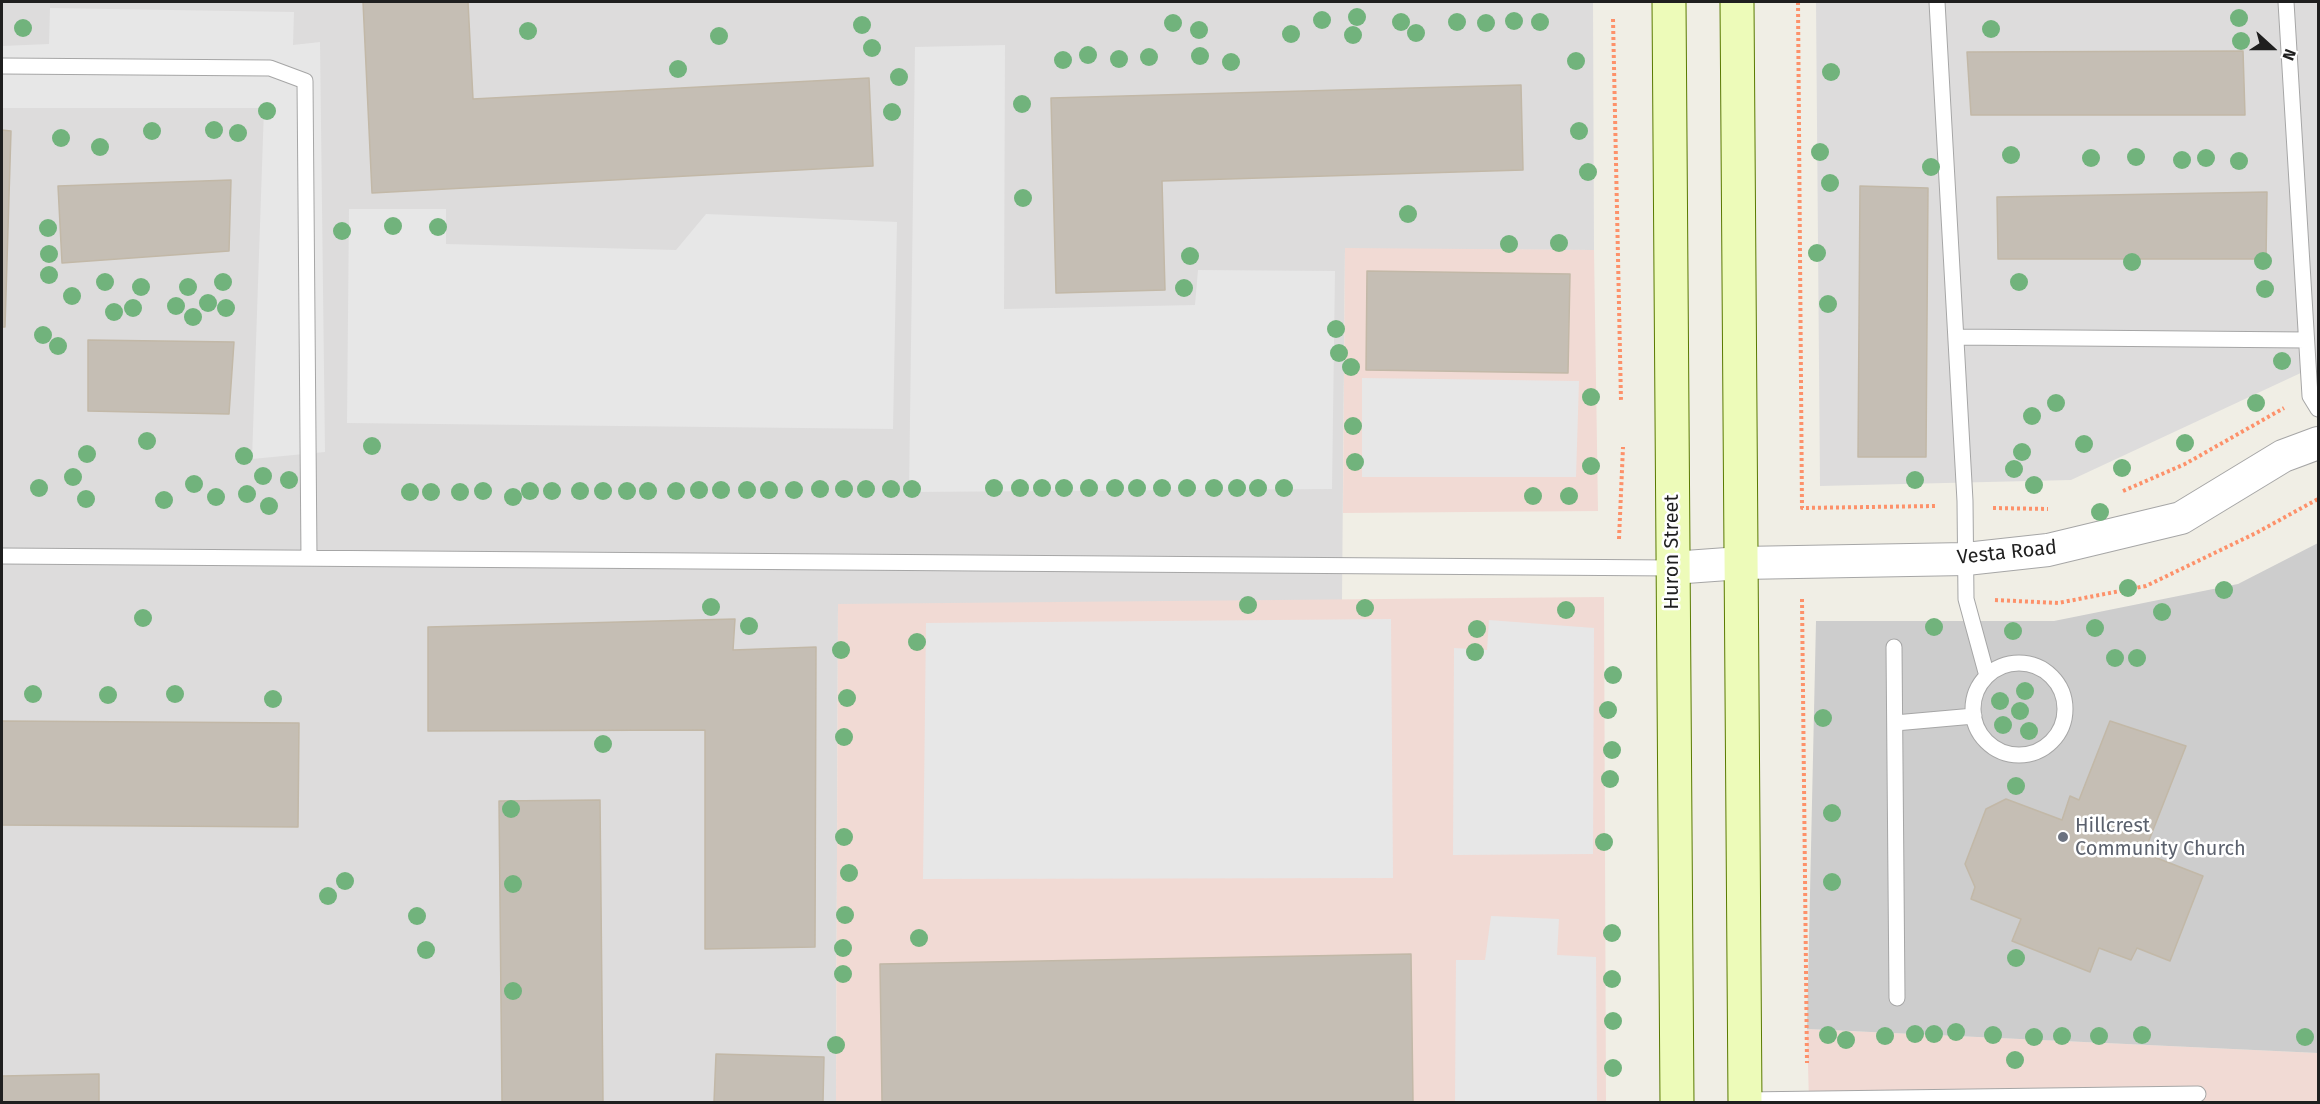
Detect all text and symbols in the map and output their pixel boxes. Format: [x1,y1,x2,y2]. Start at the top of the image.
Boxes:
north arrow [2242,18,2302,78]
text: N [2279,46,2300,63]
street label: Huron Street [1660,494,1684,610]
street label: Vesta Road [1956,536,2058,570]
place label: Hillcrest Community Church [2075,814,2246,861]
marker: Hillcrest Community Church [2056,830,2070,844]

